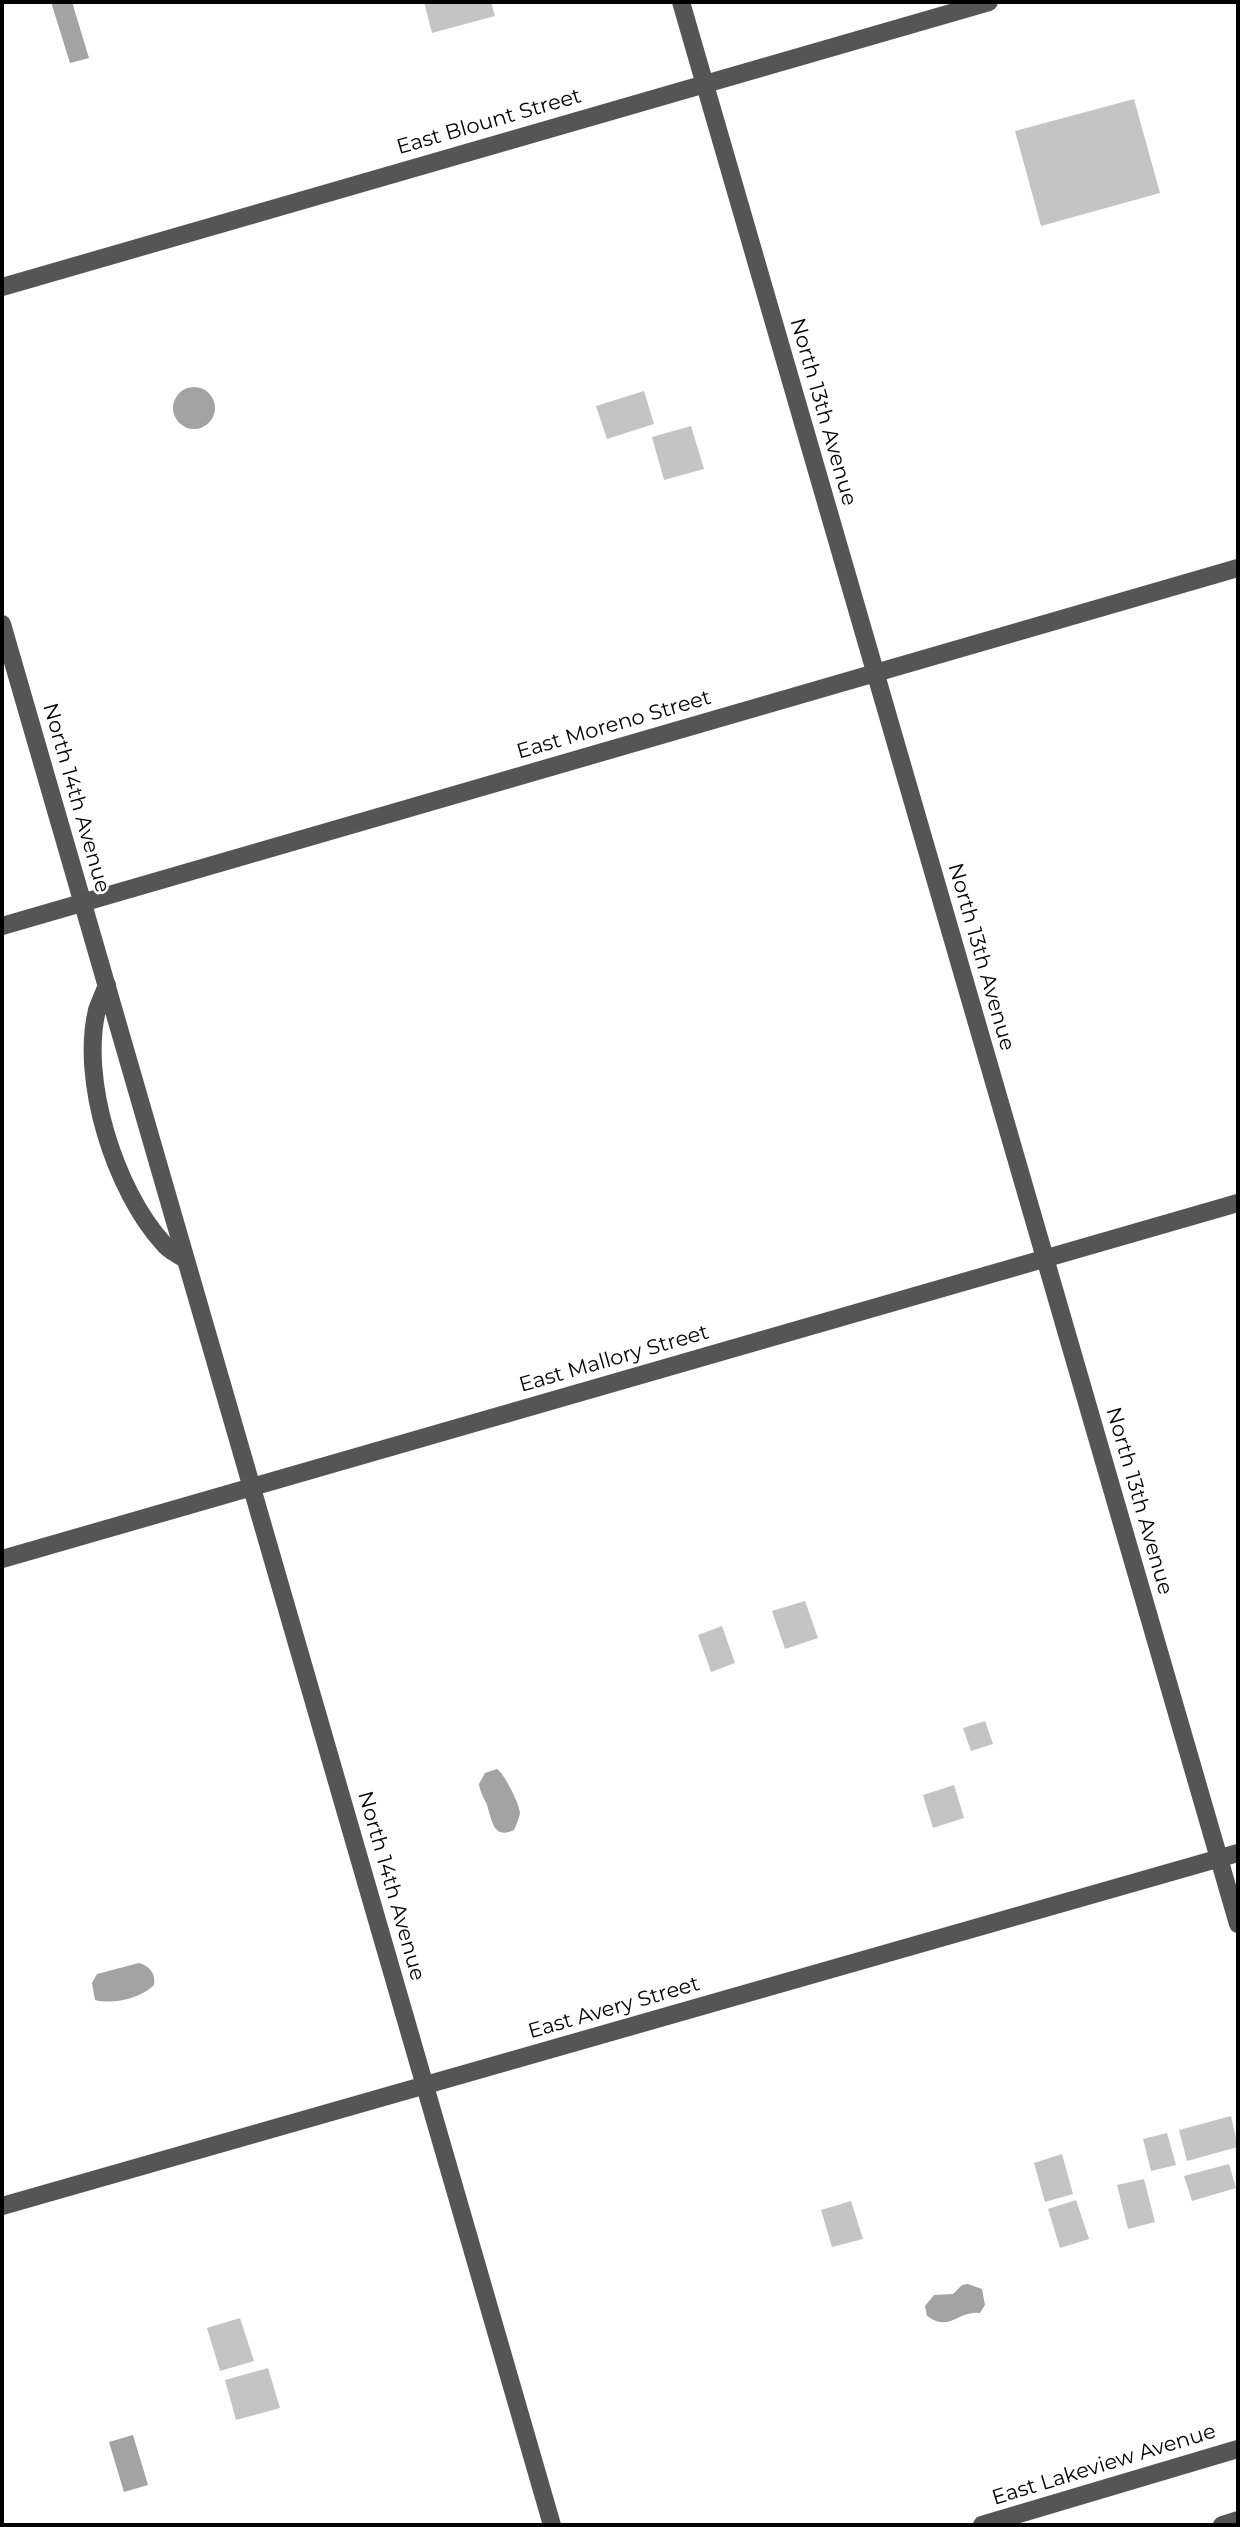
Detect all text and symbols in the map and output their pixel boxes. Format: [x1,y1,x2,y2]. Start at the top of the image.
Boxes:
street label: East Blount Street [394,84,584,160]
street label: North 13th Avenue [784,315,862,509]
street label: East Moreno Street [514,685,714,765]
street label: North 14th Avenue [37,700,115,896]
street label: North 13th Avenue [942,860,1020,1054]
street label: East Mallory Street [516,1320,712,1398]
street label: North 13th Avenue [1100,1404,1178,1598]
street label: North 14th Avenue [352,1788,430,1984]
street label: East Avery Street [525,1971,703,2045]
street label: East Lakeview Avenue [989,2419,1219,2511]

